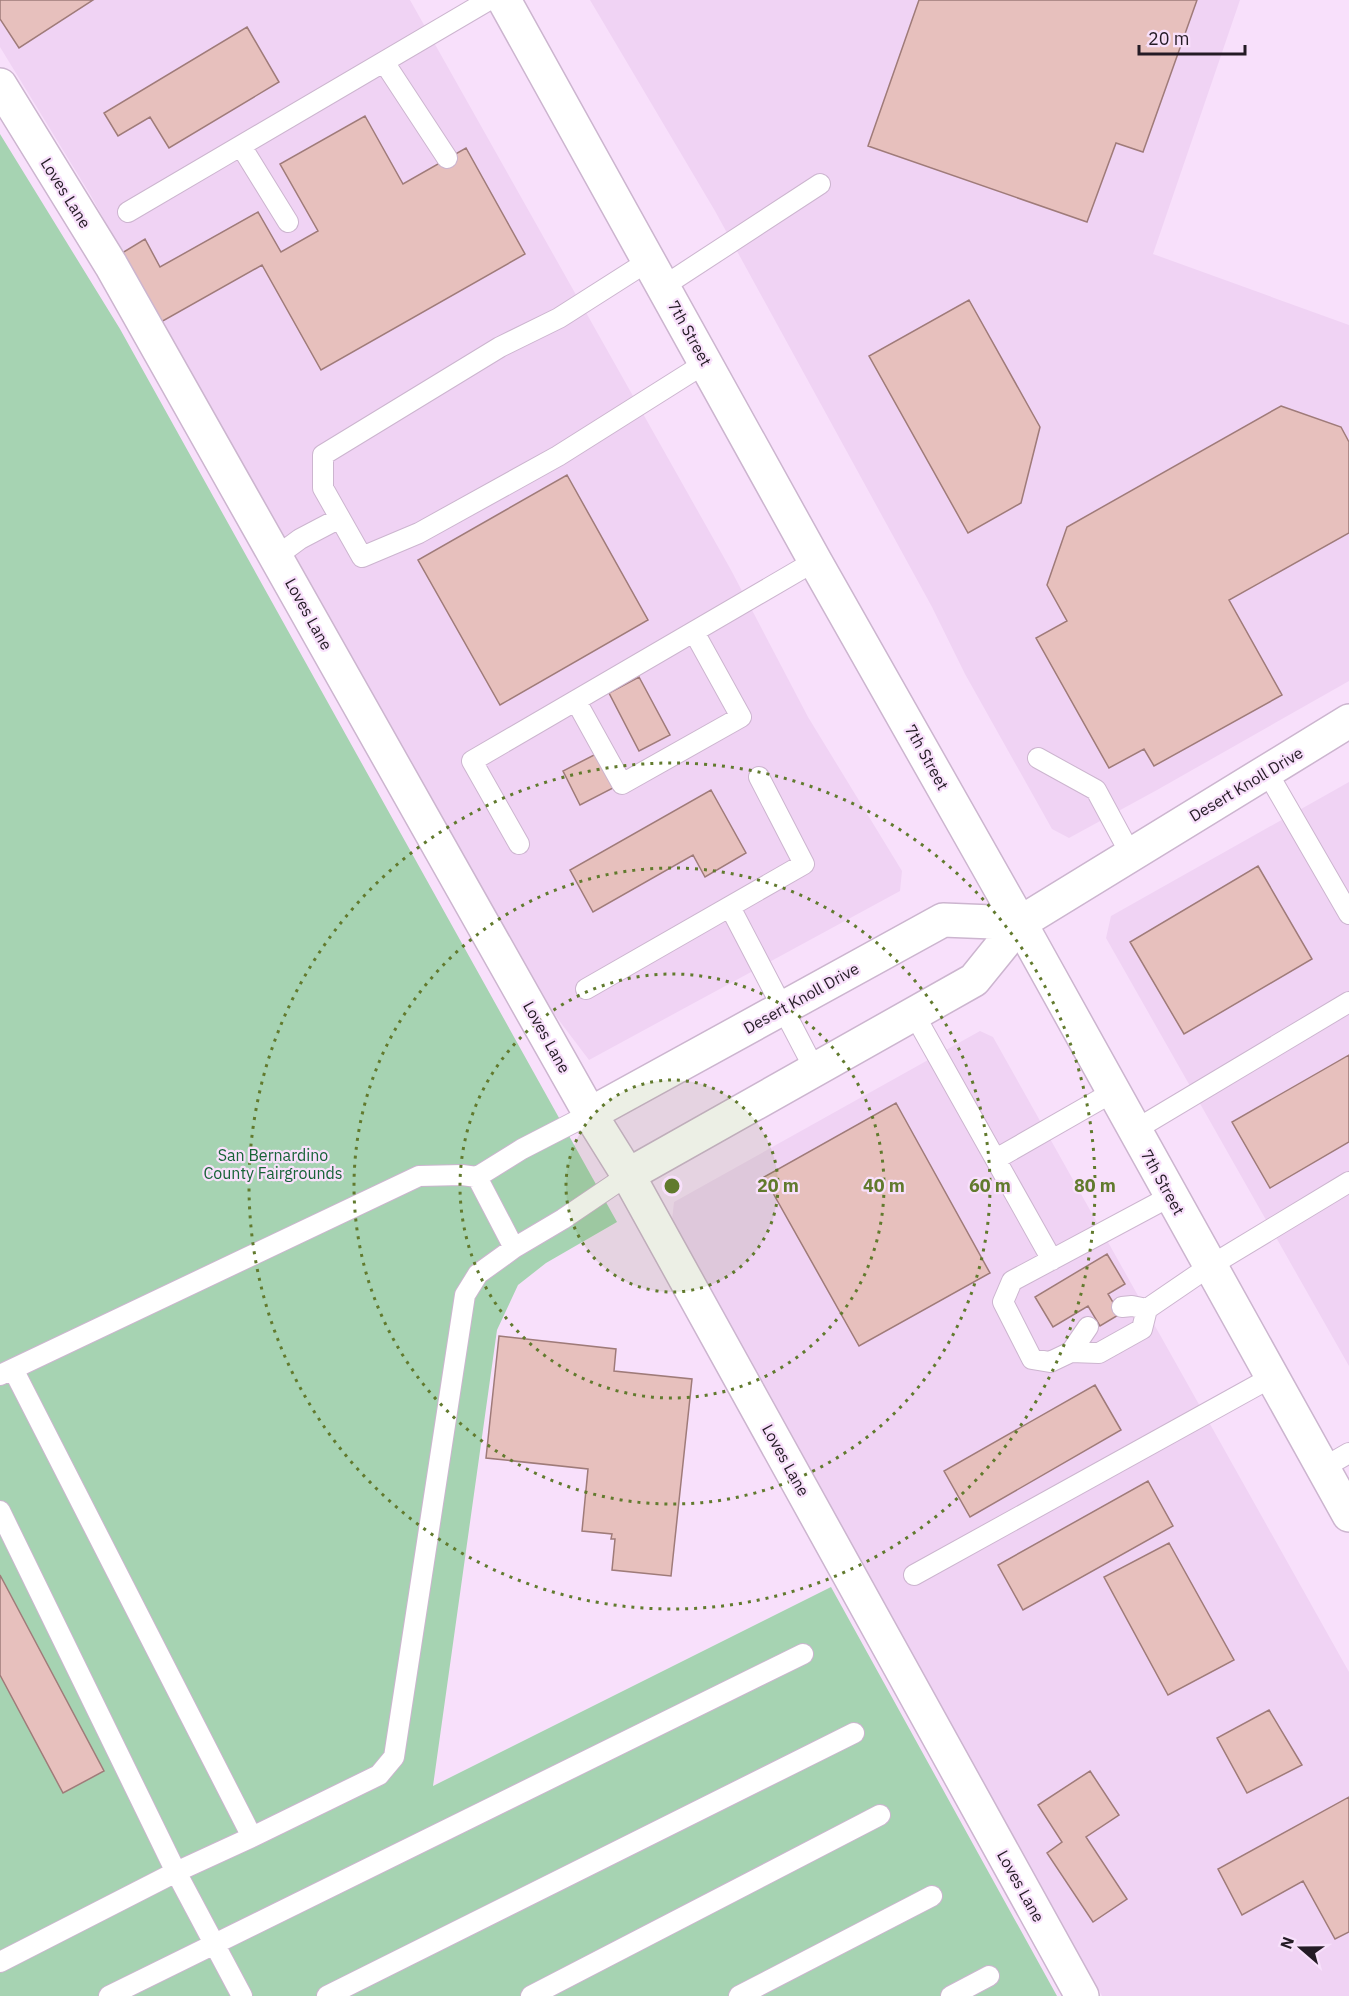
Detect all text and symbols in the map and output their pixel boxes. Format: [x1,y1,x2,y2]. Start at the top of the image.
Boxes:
scale bar [1139,18,1246,56]
text: 20 m [1148,27,1190,50]
street label: Loves Lane [37,154,96,232]
street label: 7th Street [664,297,716,369]
street label: Loves Lane [281,575,337,654]
street label: 7th Street [901,721,953,793]
street label: Desert Knoll Drive [1186,742,1307,826]
street label: Desert Knoll Drive [740,958,862,1038]
street label: Loves Lane [519,998,575,1077]
park label: San Bernardino County Fairgrounds [203,1145,343,1183]
street label: 7th Street [1137,1146,1189,1218]
text: 20 m [757,1174,799,1197]
text: 40 m [863,1174,905,1197]
text: 60 m [969,1174,1011,1197]
text: 80 m [1074,1174,1116,1197]
centre of rings [662,1176,682,1196]
street label: Loves Lane [758,1421,814,1500]
street label: Loves Lane [993,1847,1049,1926]
north arrow [1271,1918,1331,1978]
text: N [1276,1934,1298,1952]

